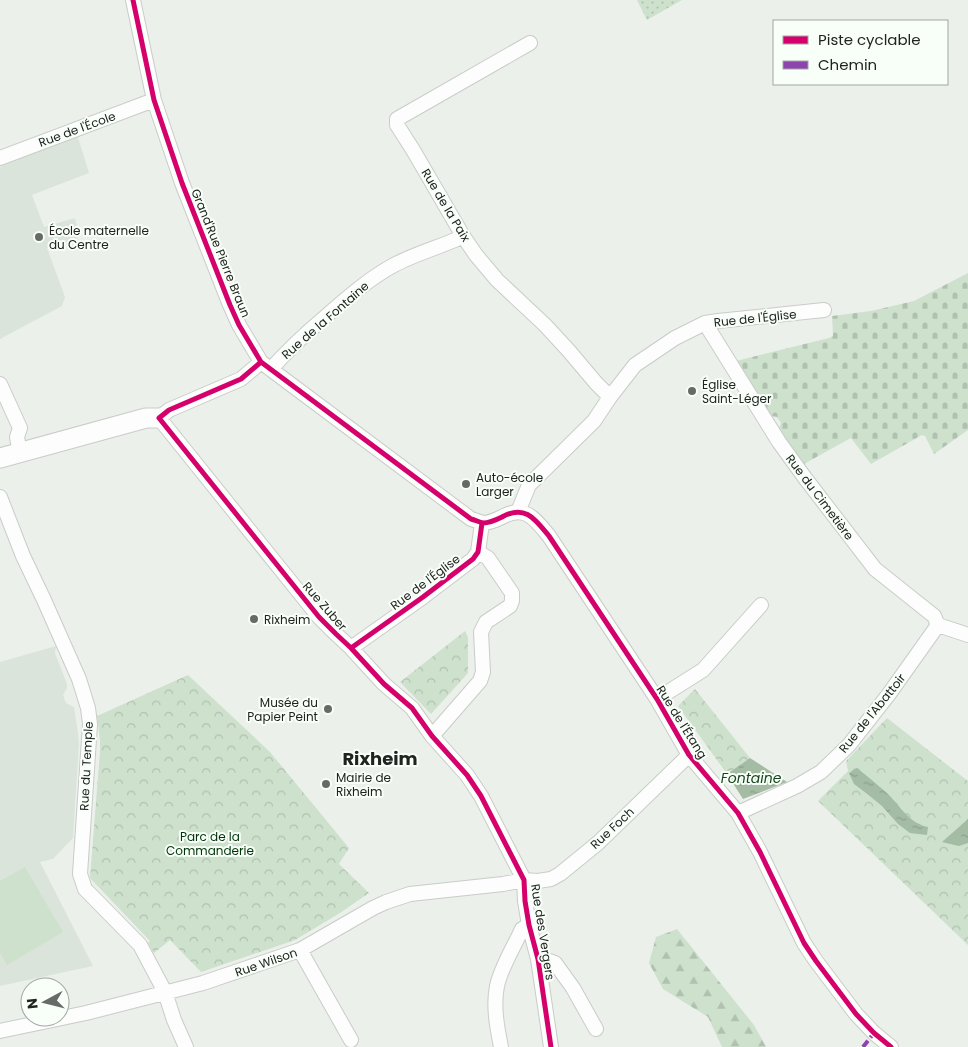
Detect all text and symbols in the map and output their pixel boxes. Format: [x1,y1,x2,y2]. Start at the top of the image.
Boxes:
legend [773,20,948,85]
text: Piste cyclable [818,29,921,50]
text: Chemin [818,54,877,75]
street label: Rue de l'École [36,107,118,151]
street label: Rue de la Paix [417,165,475,245]
street label: Grand'Rue Pierre Braun [187,186,255,320]
place label: École maternelle du Centre [49,222,149,253]
marker: École maternelle du Centre [33,231,45,243]
street label: Rue de la Fontaine [278,277,372,363]
street label: Rue de l'Église [713,305,797,331]
place label: Église Saint-Léger [702,376,772,407]
marker: Église Saint-Léger [686,385,698,397]
street label: Rue du Cimetière [782,451,858,543]
place label: Auto-école Larger [476,469,543,500]
marker: Auto-école Larger [460,478,472,490]
street label: Rue de l'Église [387,550,463,614]
street label: Rue Zuber [299,578,351,635]
place label: Rixheim [264,611,310,628]
marker: Rixheim [248,613,260,625]
street label: Rue de l'Abattoir [835,669,910,756]
street label: Rue de l'Étang [653,682,711,762]
place label: Musée du Papier Peint [247,694,318,725]
marker: Musée du Papier Peint [322,703,334,715]
street label: Rue du Temple [75,721,97,811]
district label: Rixheim [342,746,418,771]
water label: Fontaine [721,768,782,788]
place label: Mairie de Rixheim [336,769,391,800]
marker: Mairie de Rixheim [320,778,332,790]
street label: Rue Foch [586,803,638,853]
park label: Parc de la Commanderie [166,828,254,859]
street label: Rue des Vergers [527,883,559,981]
street label: Rue Wilson [233,943,299,981]
north arrow [20,977,70,1027]
text: N [22,997,43,1010]

